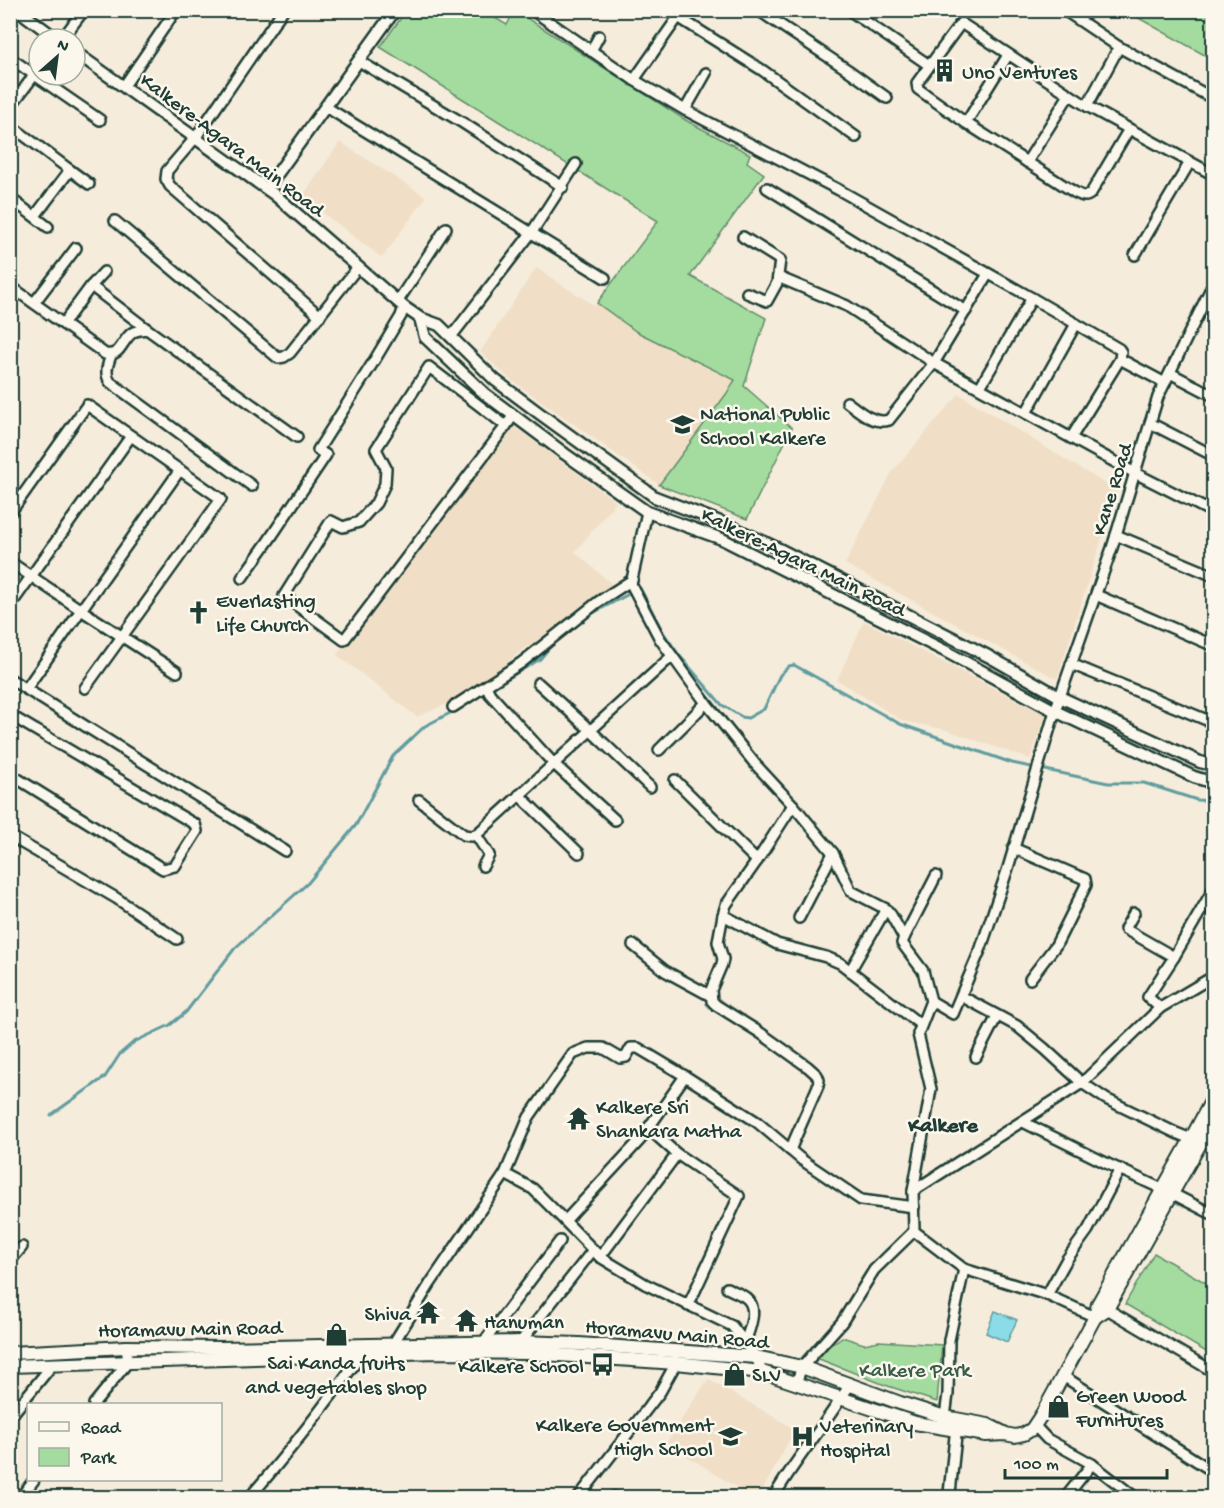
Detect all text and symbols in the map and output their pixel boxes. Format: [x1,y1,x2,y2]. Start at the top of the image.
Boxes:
north arrow [27,27,87,87]
text: N [53,36,72,58]
building icon: Uno Ventures [931,58,957,84]
place label: Uno Ventures [962,62,1078,87]
street label: Kalkere-Agara Main Road [134,69,329,225]
place label: National Public School Kalkere [700,404,830,453]
school or university icon: National Public School Kalkere [669,412,695,438]
street label: Kane Road [1089,439,1141,539]
street label: Kalkere-Agara Main Road [696,504,910,625]
place label: Everlasting Life Church [216,591,316,640]
church icon: Everlasting Life Church [185,599,211,625]
place label: Kalkere Sri Shankara Matha [596,1097,743,1146]
temple icon: Kalkere Sri Shankara Matha [565,1105,591,1131]
district label: Kalkere [907,1114,978,1140]
temple icon: Shiva [416,1300,442,1326]
place label: Shiva [365,1304,412,1329]
temple icon: Hanuman [453,1308,479,1334]
place label: Hanuman [484,1312,564,1337]
street label: Horamavu Main Road [584,1316,771,1357]
street label: Horamavu Main Road [98,1317,284,1346]
shop icon: Sai Kanda fruits and vegetables shop [323,1321,349,1347]
bus stop icon: Kalkere School [589,1352,615,1378]
place label: Sai Kanda fruits and vegetables shop [245,1353,427,1402]
place label: Kalkere School [458,1356,584,1381]
park label: Kalkere Park [859,1360,973,1385]
shop icon: SLV [721,1361,747,1387]
place label: SLV [752,1365,781,1390]
place label: Green Wood Furnitures [1075,1386,1187,1435]
shop icon: Green Wood Furnitures [1045,1394,1071,1420]
legend [27,1403,222,1481]
place label: Kalkere Government High School [536,1415,715,1464]
place label: Veterinary Hospital [819,1416,913,1465]
text: Road [81,1419,122,1440]
school or university icon: Kalkere Government High School [718,1423,744,1449]
hospital icon: Veterinary Hospital [789,1424,815,1450]
scale bar [1005,1442,1167,1480]
text: Park [80,1449,117,1470]
text: 100 m [1013,1455,1059,1476]

